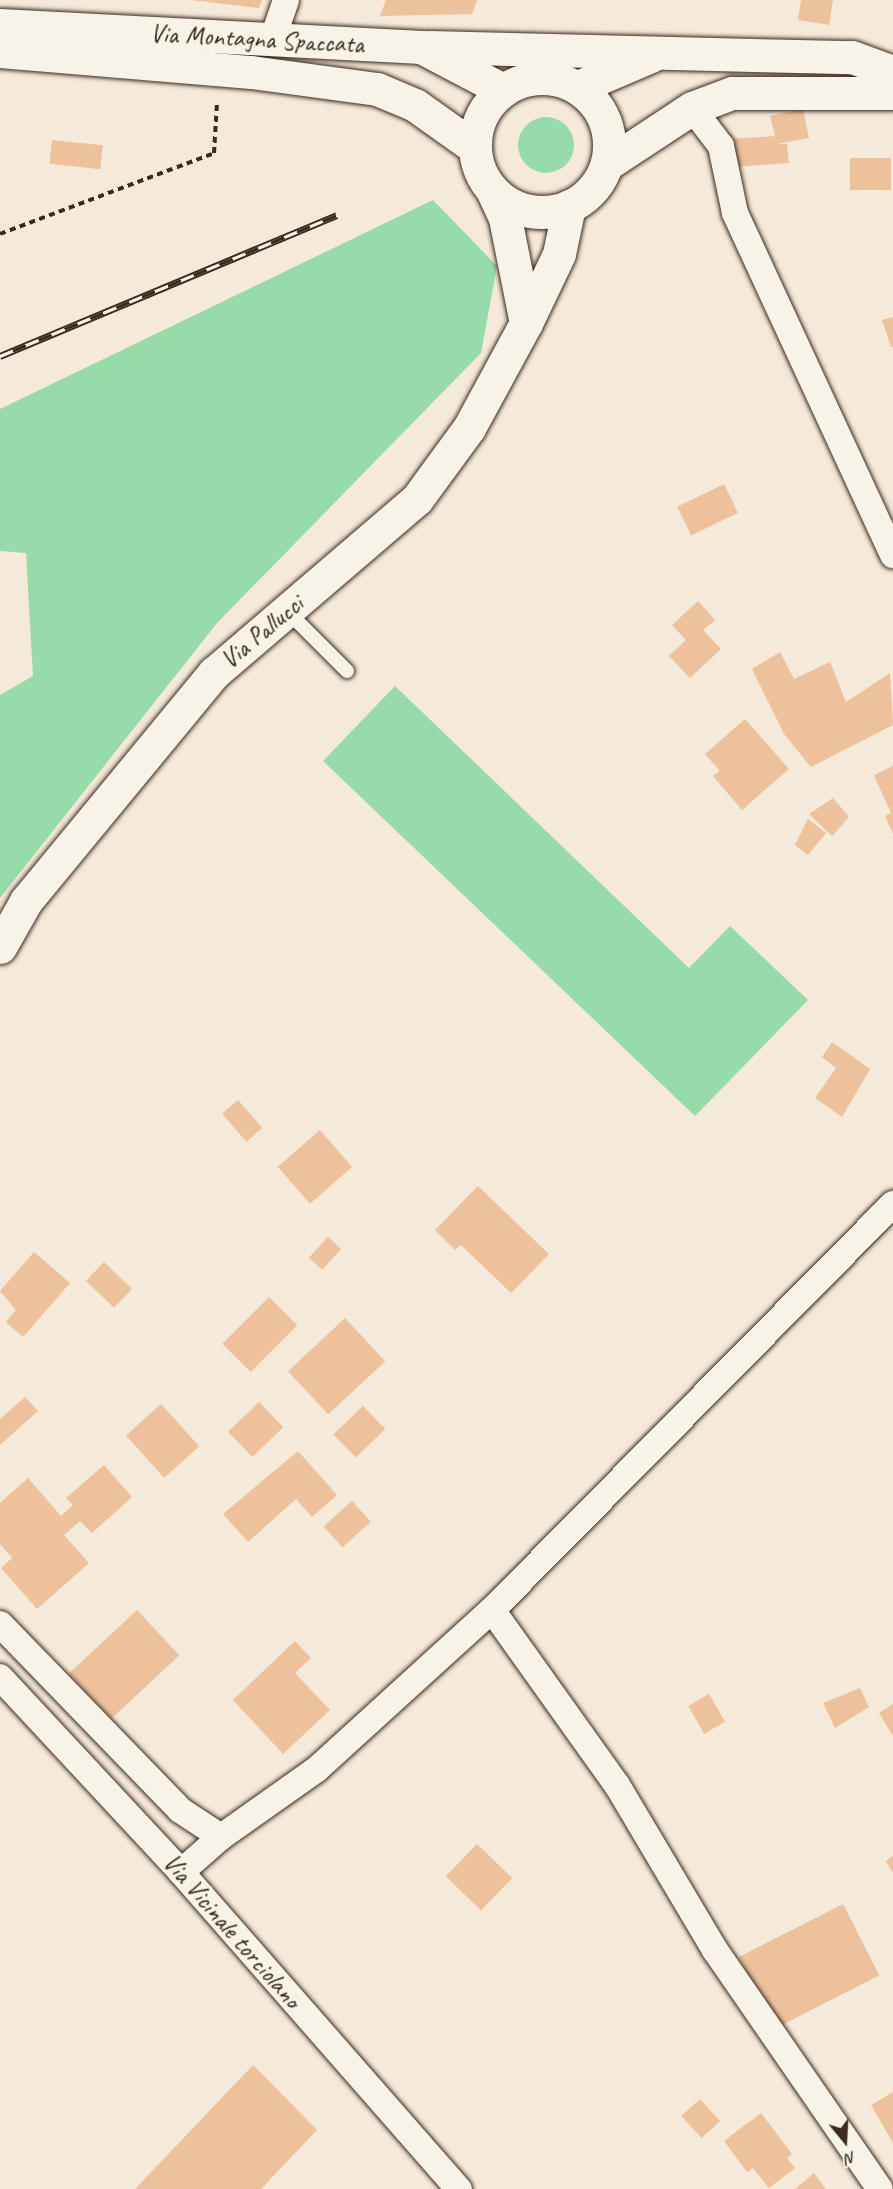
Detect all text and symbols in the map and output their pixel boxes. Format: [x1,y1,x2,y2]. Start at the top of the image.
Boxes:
street label: Via Montagna Spaccata [150,18,364,60]
street label: Via Pallucci [214,588,310,676]
street label: Via Vicinale torciolano [156,1847,308,2015]
north arrow [815,2111,875,2171]
text: N [843,2147,858,2169]

